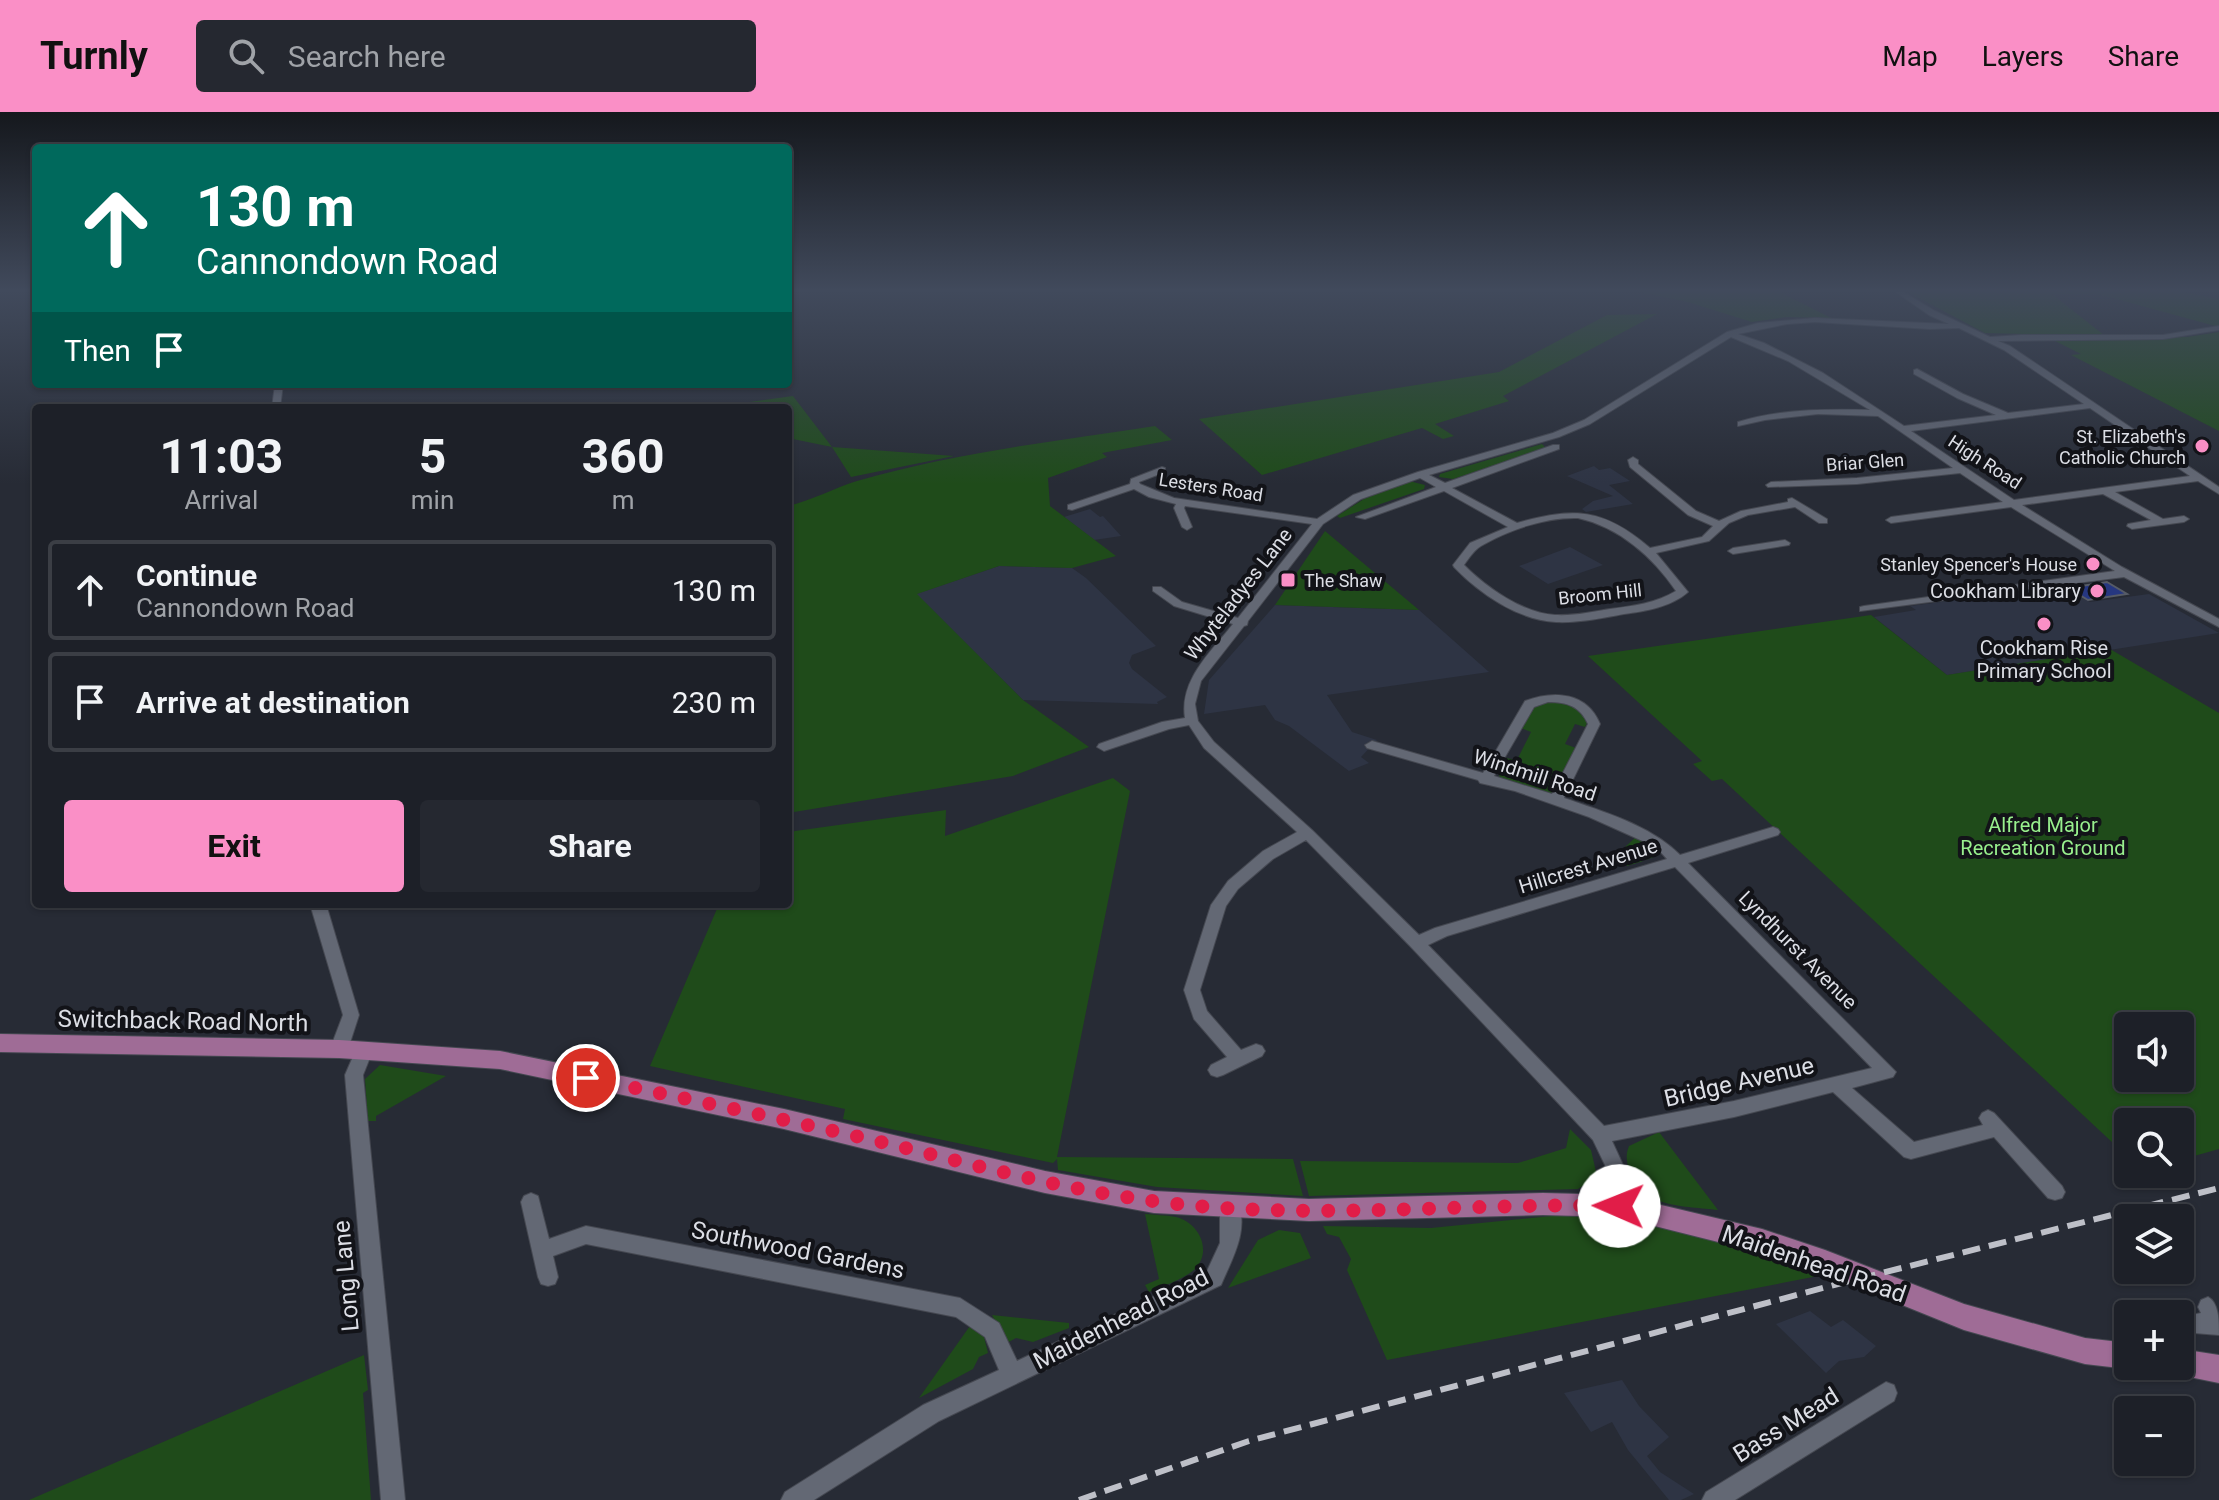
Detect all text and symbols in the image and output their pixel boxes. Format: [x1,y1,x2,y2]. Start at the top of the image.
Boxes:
search box [196,20,756,92]
text: Turnly [40,34,148,78]
icon: search [224,34,268,78]
text: Search here [288,39,446,74]
text: Map [1882,40,1938,73]
text: Layers [1982,40,2064,73]
text: Share [2108,40,2179,73]
text: 130 m [196,174,355,240]
icon: ahead [64,176,168,280]
text: Cannondown Road [196,241,498,283]
icon: arrive [147,328,191,372]
text: Then [64,333,131,368]
place label: St. Elizabeth's Catholic Church [2059,426,2186,468]
text: 11:03 [160,428,283,485]
text: 5 [419,428,446,485]
text: 360 [582,428,664,485]
street label: High Road [1944,431,2026,493]
marker: St. Elizabeth's Catholic Church [2193,437,2211,455]
street label: Briar Glen [1825,449,1905,475]
street label: Lesters Road [1157,468,1265,506]
text: Arrival [185,485,258,515]
text: min [411,485,454,515]
text: m [612,485,635,515]
street label: Whyteladyes Lane [1179,523,1297,665]
place label: Stanley Spencer's House [1880,554,2077,575]
marker: Stanley Spencer's House [2084,555,2102,573]
text: Continue [136,558,257,593]
icon: ahead [68,568,112,612]
place label: The Shaw [1304,570,1383,591]
marker: The Shaw [1279,571,1297,589]
text: 130 m [672,573,756,608]
street label: Broom Hill [1557,579,1643,609]
place label: Cookham Library [1930,579,2082,603]
marker: Cookham Library [2088,582,2106,600]
text: Cannondown Road [136,593,354,623]
marker: Cookham Rise Primary School [2035,615,2053,633]
place label: Cookham Rise Primary School [1976,636,2112,683]
icon: arrive [68,680,112,724]
text: Arrive at destination [136,685,410,720]
text: 230 m [672,685,756,720]
street label: Windmill Road [1470,744,1600,806]
button: Exit [64,800,404,892]
button: Share [420,800,760,892]
park label: Alfred Major Recreation Ground [1960,813,2126,860]
street label: Hillcrest Avenue [1516,834,1660,898]
street label: Lyndhurst Avenue [1734,886,1862,1014]
street label: Switchback Road North [57,1005,309,1037]
map controls [2114,1012,2194,1476]
button: sound [2114,1012,2194,1092]
pin [552,1044,620,1112]
street label: Bridge Avenue [1661,1051,1817,1113]
icon: arrive [564,1056,608,1100]
button: search [2114,1108,2194,1188]
position arrow [1577,1164,1661,1248]
button: layers [2114,1204,2194,1284]
street label: Southwood Gardens [689,1216,907,1284]
street label: Long Lane [327,1219,365,1333]
street label: Maidenhead Road [1718,1219,1910,1309]
street label: Maidenhead Road [1029,1263,1213,1375]
button: + [2114,1300,2194,1380]
street label: Bass Mead [1728,1382,1844,1468]
button: − [2114,1396,2194,1476]

